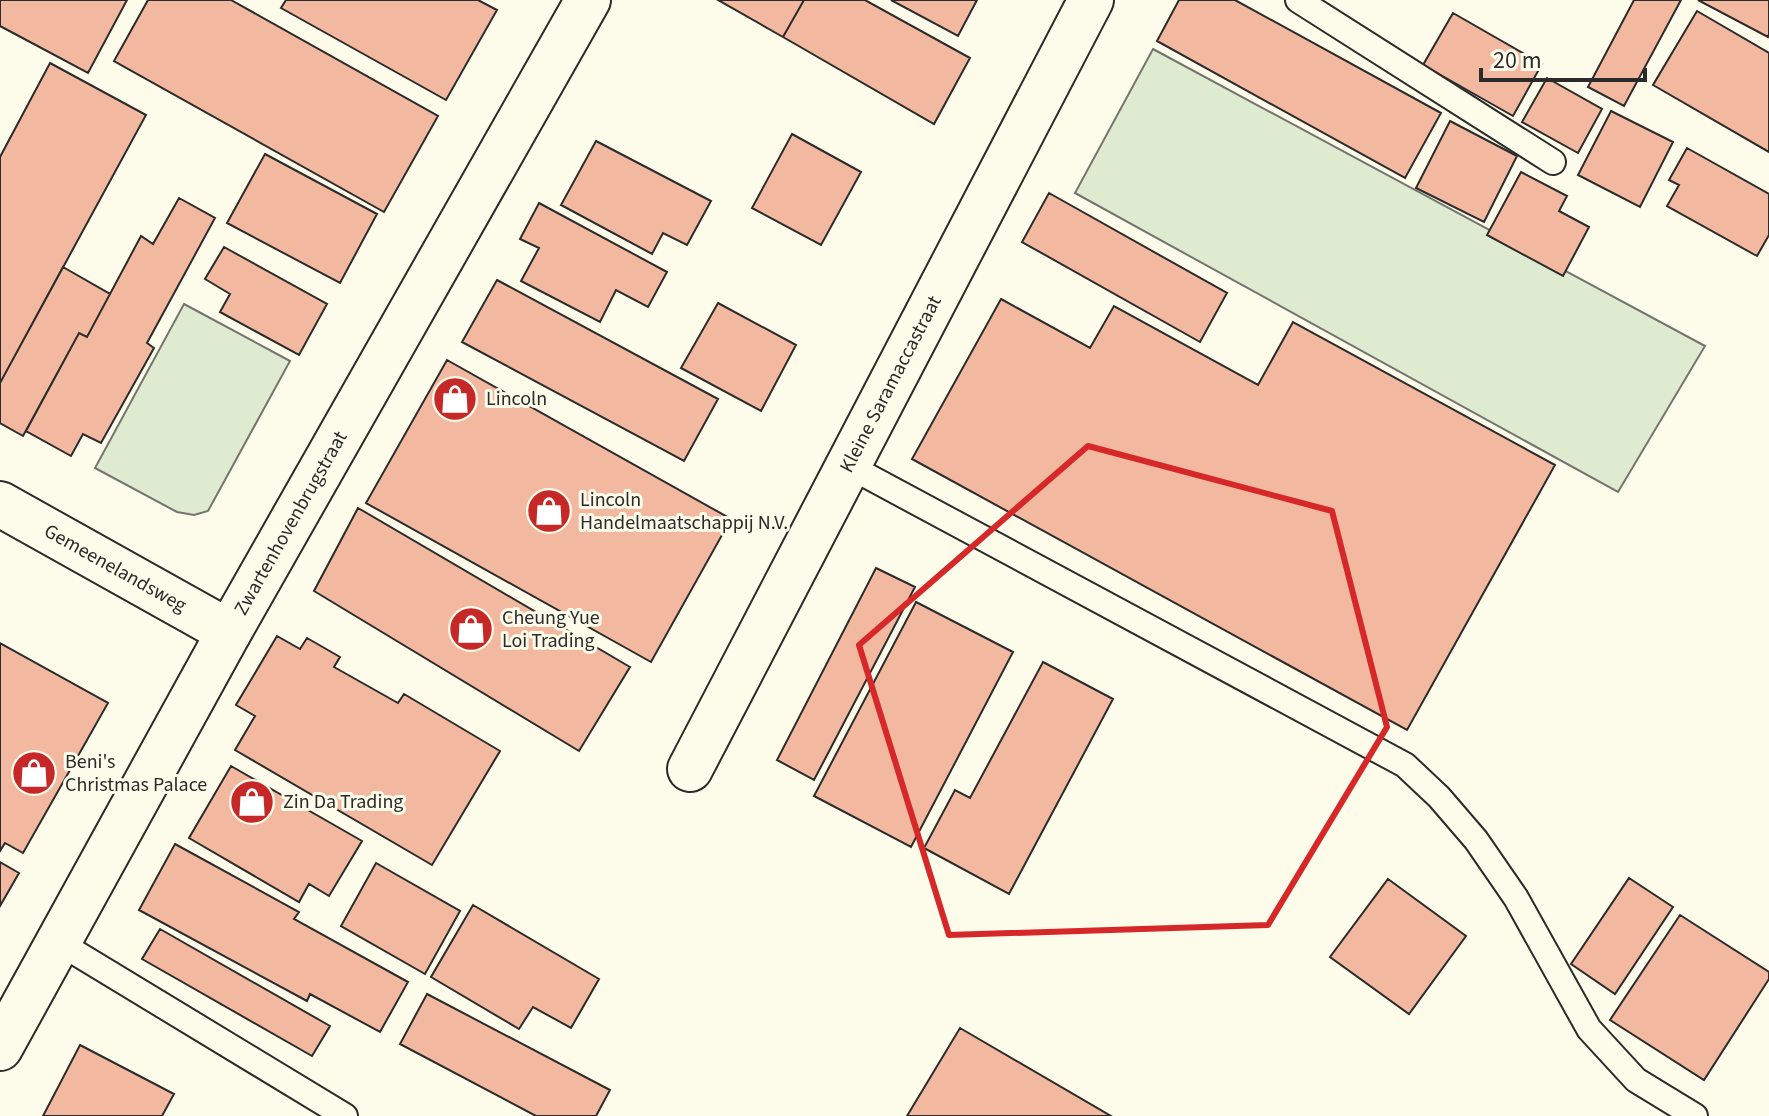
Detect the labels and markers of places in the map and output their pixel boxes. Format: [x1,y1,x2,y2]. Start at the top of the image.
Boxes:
shop icon: Lincoln [431,375,479,423]
place label: Lincoln [486,385,547,413]
place label: Lincoln Handelmaatschappij N.V. [580,486,788,537]
shop icon: Lincoln Handelmaatschappij N.V. [525,487,573,535]
place label: Cheung Yue Loi Trading [502,604,600,655]
shop icon: Cheung Yue Loi Trading [447,605,495,653]
place label: Beni's Christmas Palace [65,748,207,799]
shop icon: Beni's Christmas Palace [10,749,58,797]
shop icon: Zin Da Trading [228,778,276,826]
place label: Zin Da Trading [283,788,403,816]

